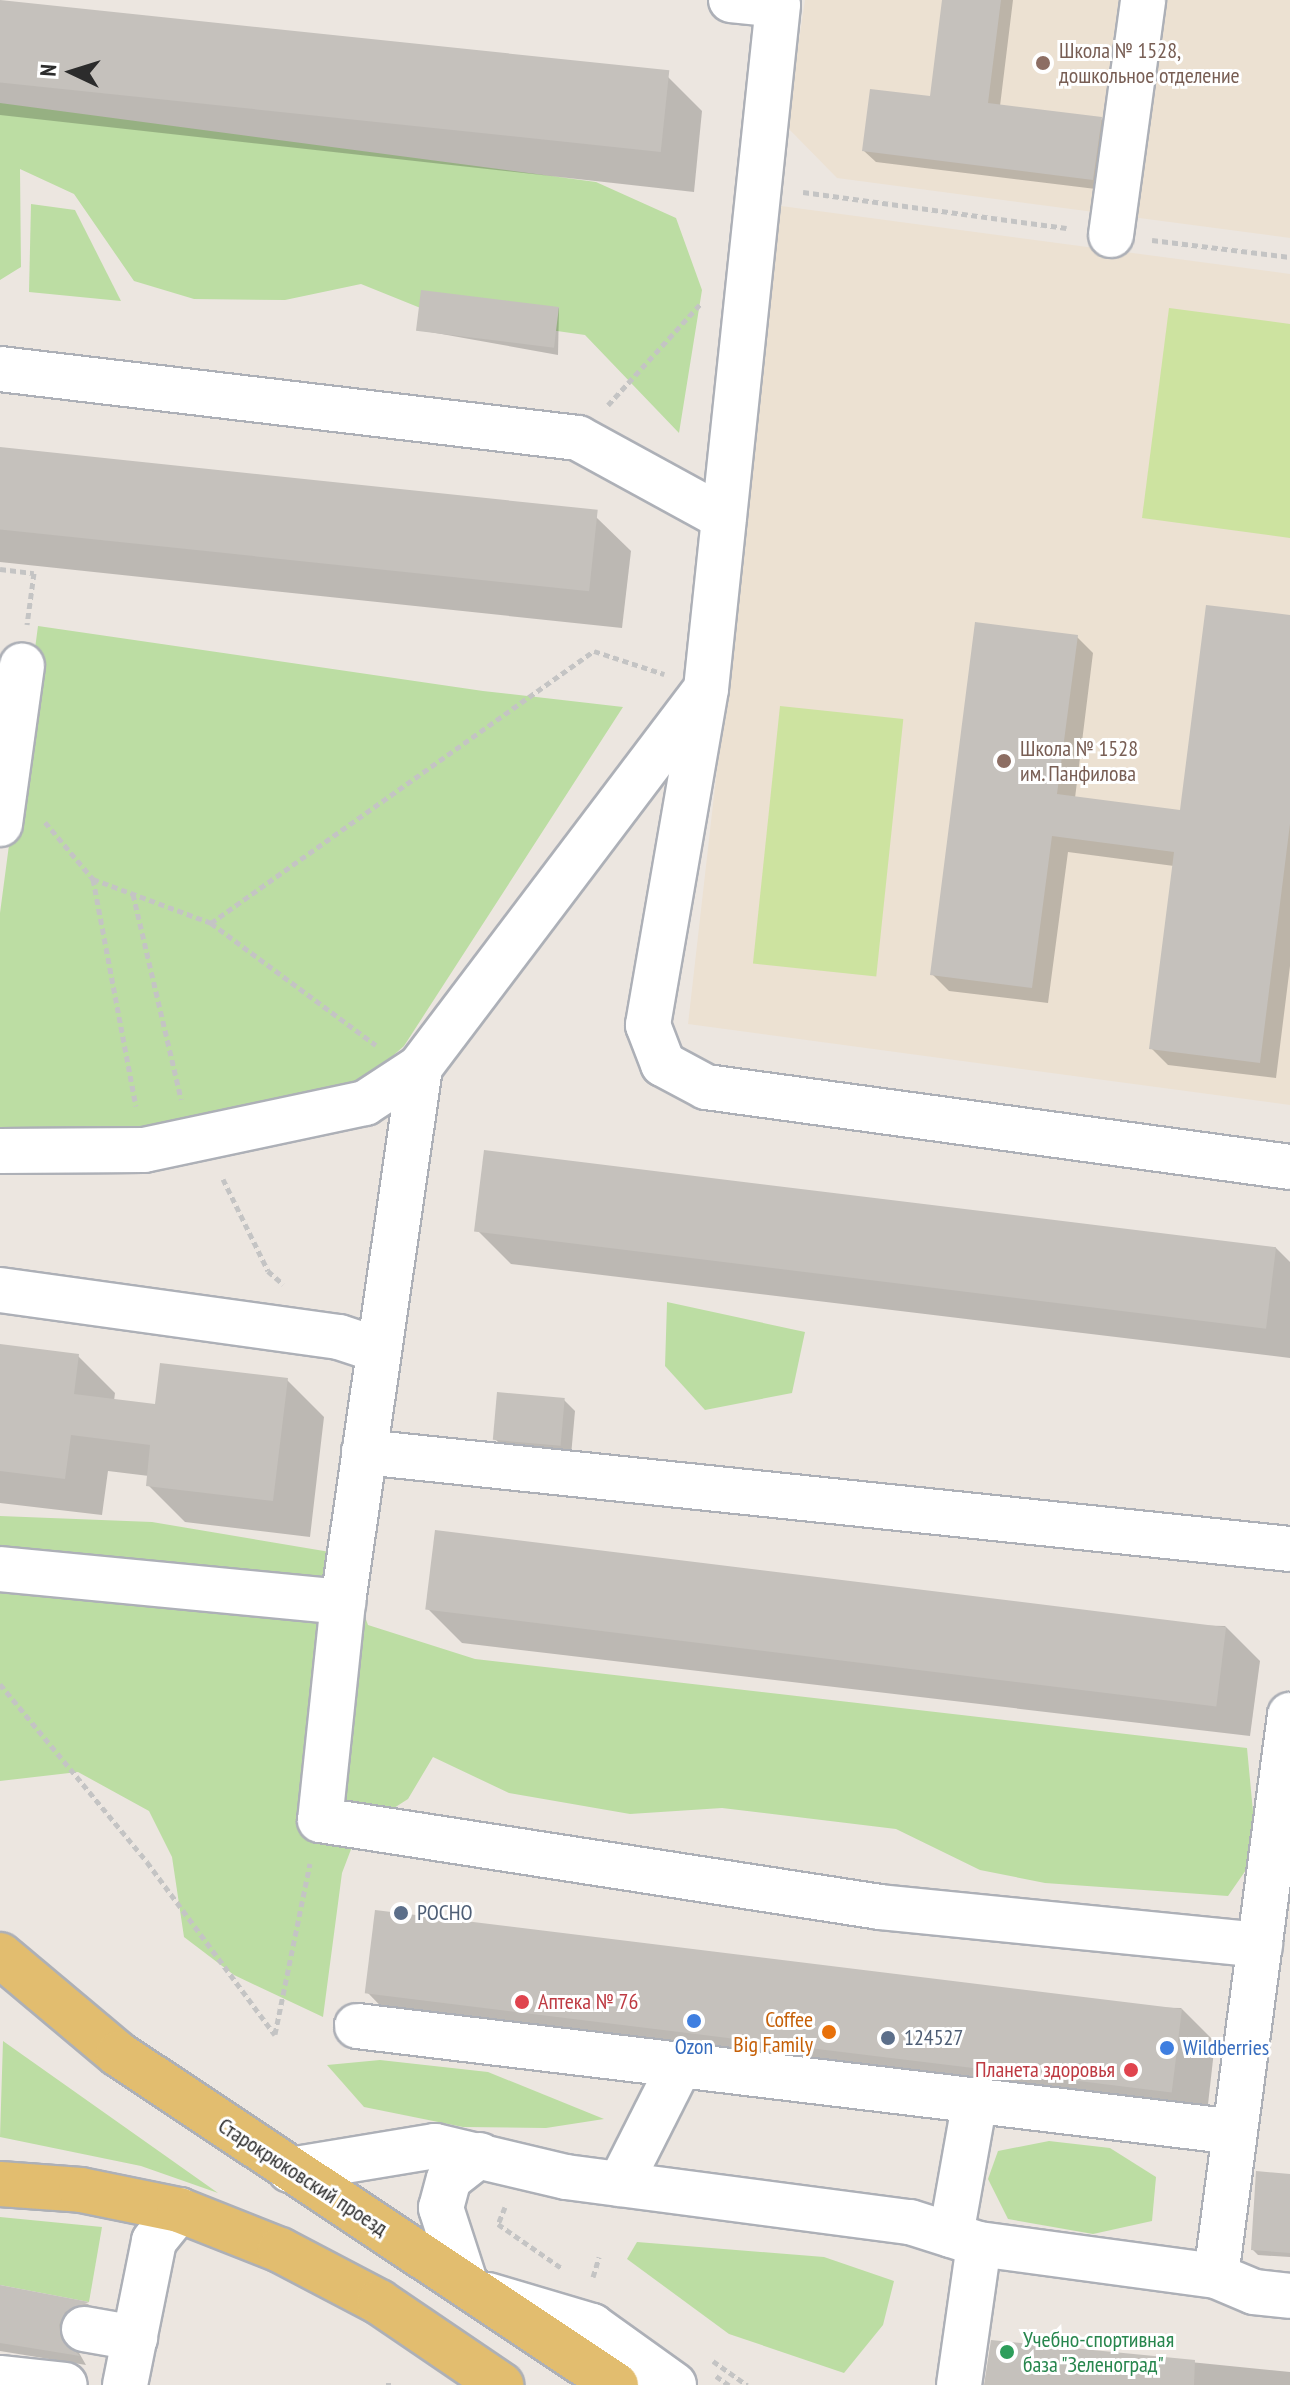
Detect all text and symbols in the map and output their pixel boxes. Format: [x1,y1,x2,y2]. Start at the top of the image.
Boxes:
north arrow [32,32,112,112]
place label: Школа № 1528, дошкольное отделение [1059,37,1240,88]
marker: Школа № 1528, дошкольное отделение [1034,54,1052,72]
text: N [34,63,62,77]
place label: Школа № 1528 им. Панфилова [1020,735,1138,786]
marker: Школа № 1528 им. Панфилова [995,752,1013,770]
place label: РОСНО [417,1900,473,1926]
marker: РОСНО [392,1904,410,1922]
place label: Аптека № 76 [538,1989,638,2015]
marker: Аптека № 76 [513,1993,531,2011]
place label: Coffee Big Family [733,2006,813,2058]
marker: Ozon [685,2012,703,2030]
marker: Coffee Big Family [820,2023,838,2041]
place label: 124527 [904,2025,963,2051]
marker: 124527 [879,2029,897,2047]
place label: Ozon [675,2034,713,2060]
place label: Wildberries [1183,2035,1269,2061]
marker: Wildberries [1158,2039,1176,2057]
place label: Планета здоровья [975,2057,1115,2083]
marker: Планета здоровья [1122,2061,1140,2079]
street label: Старокрюковский проезд [213,2112,393,2242]
place label: Учебно-спортивная база "Зеленоград" [1023,2326,1174,2378]
marker: Учебно-спортивная база "Зеленоград" [998,2343,1016,2361]

